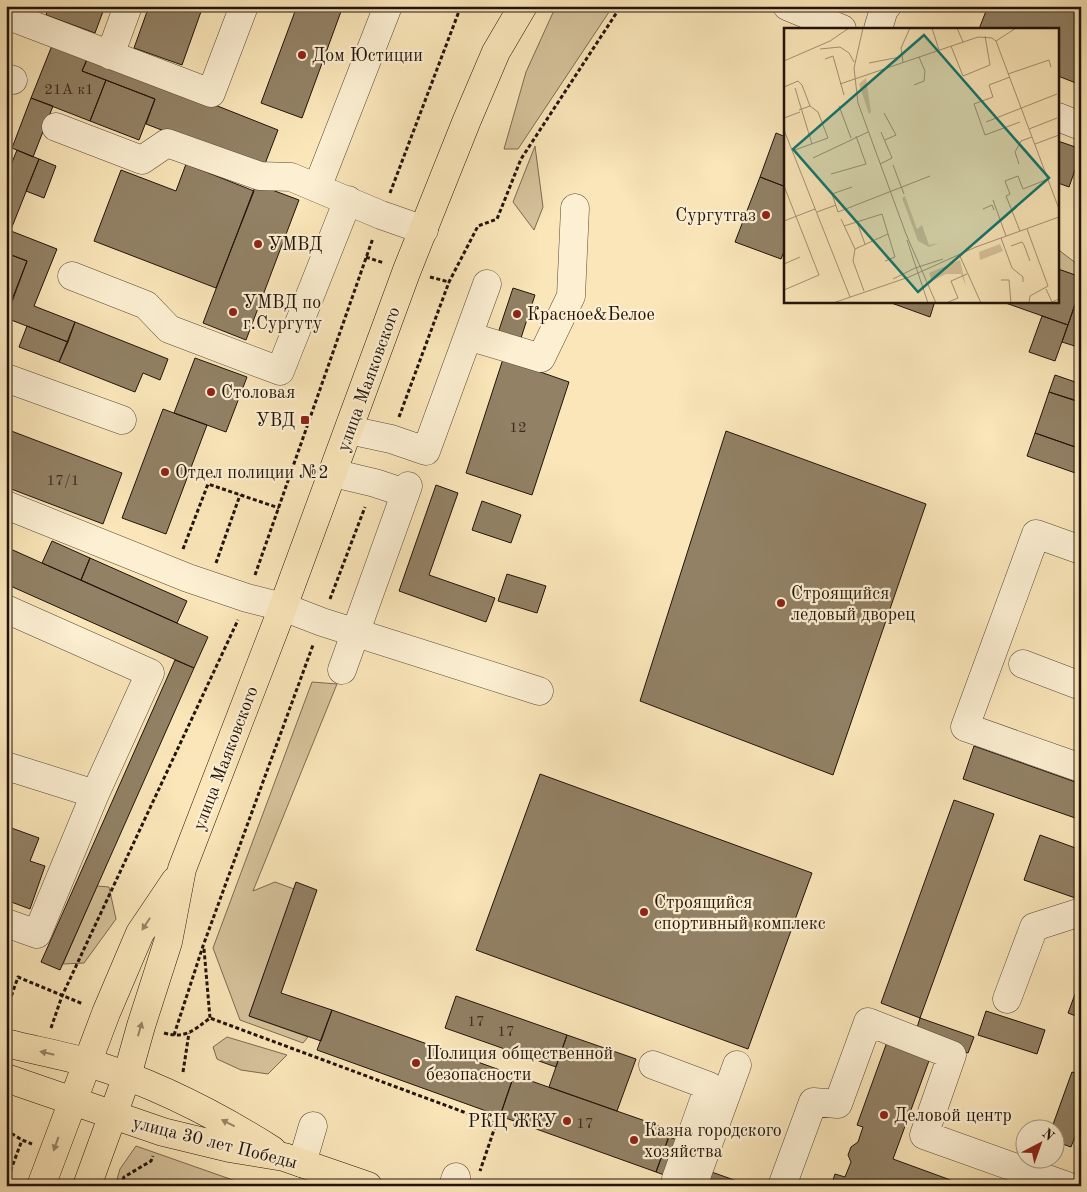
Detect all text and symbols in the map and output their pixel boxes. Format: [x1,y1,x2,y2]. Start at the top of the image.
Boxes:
inset map [784,28,1060,302]
place label: Дом Юстиции [312,47,423,65]
marker: Дом Юстиции [296,49,308,61]
house number: 21А к1 [44,83,94,98]
place label: Сургутгаз [675,207,756,225]
marker: Сургутгаз [760,209,772,221]
place label: УМВД [268,236,322,254]
marker: УМВД [252,238,264,250]
place label: УМВД по г.Сургуту [243,294,323,333]
street label: улица Маяковского [334,304,404,454]
marker: УМВД по г.Сургуту [227,306,239,318]
place label: Красное&Белое [527,306,655,324]
marker: Красное&Белое [511,308,523,320]
place label: Столовая [221,384,295,402]
marker: Столовая [205,386,217,398]
place label: УВД [256,412,295,430]
marker: УВД [299,414,311,426]
house number: 12 [509,421,527,436]
place label: Отдел полиции №2 [175,464,329,482]
marker: Отдел полиции №2 [159,466,171,478]
house number: 17/1 [47,474,79,489]
place label: Строящийся ледовый дворец [791,585,915,624]
marker: Строящийся ледовый дворец [775,597,787,609]
street label: улица Маяковского [190,684,262,833]
place label: Строящийся спортивный комплекс [654,894,826,933]
marker: Строящийся спортивный комплекс [638,906,650,918]
one-way arrow [141,918,151,931]
house number: 17 [467,1015,485,1030]
one-way arrow [137,1022,145,1037]
house number: 17 [497,1025,515,1040]
place label: Полиция общественной безопасности [426,1045,613,1084]
one-way arrow [39,1049,54,1057]
marker: Полиция общественной безопасности [410,1057,422,1069]
place label: Деловой центр [894,1107,1012,1125]
marker: Деловой центр [878,1109,890,1121]
place label: РКЦ ЖКУ [468,1113,557,1131]
street label: улица 30 лет Победы [131,1114,299,1172]
marker: РКЦ ЖКУ [561,1115,573,1127]
house number: 17 [576,1117,594,1132]
one-way arrow [220,1119,235,1127]
north arrow [1014,1120,1064,1170]
place label: Казна городского хозяйства [644,1122,782,1161]
text: N [1039,1126,1057,1144]
marker: Казна городского хозяйства [628,1134,640,1146]
one-way arrow [52,1136,59,1151]

